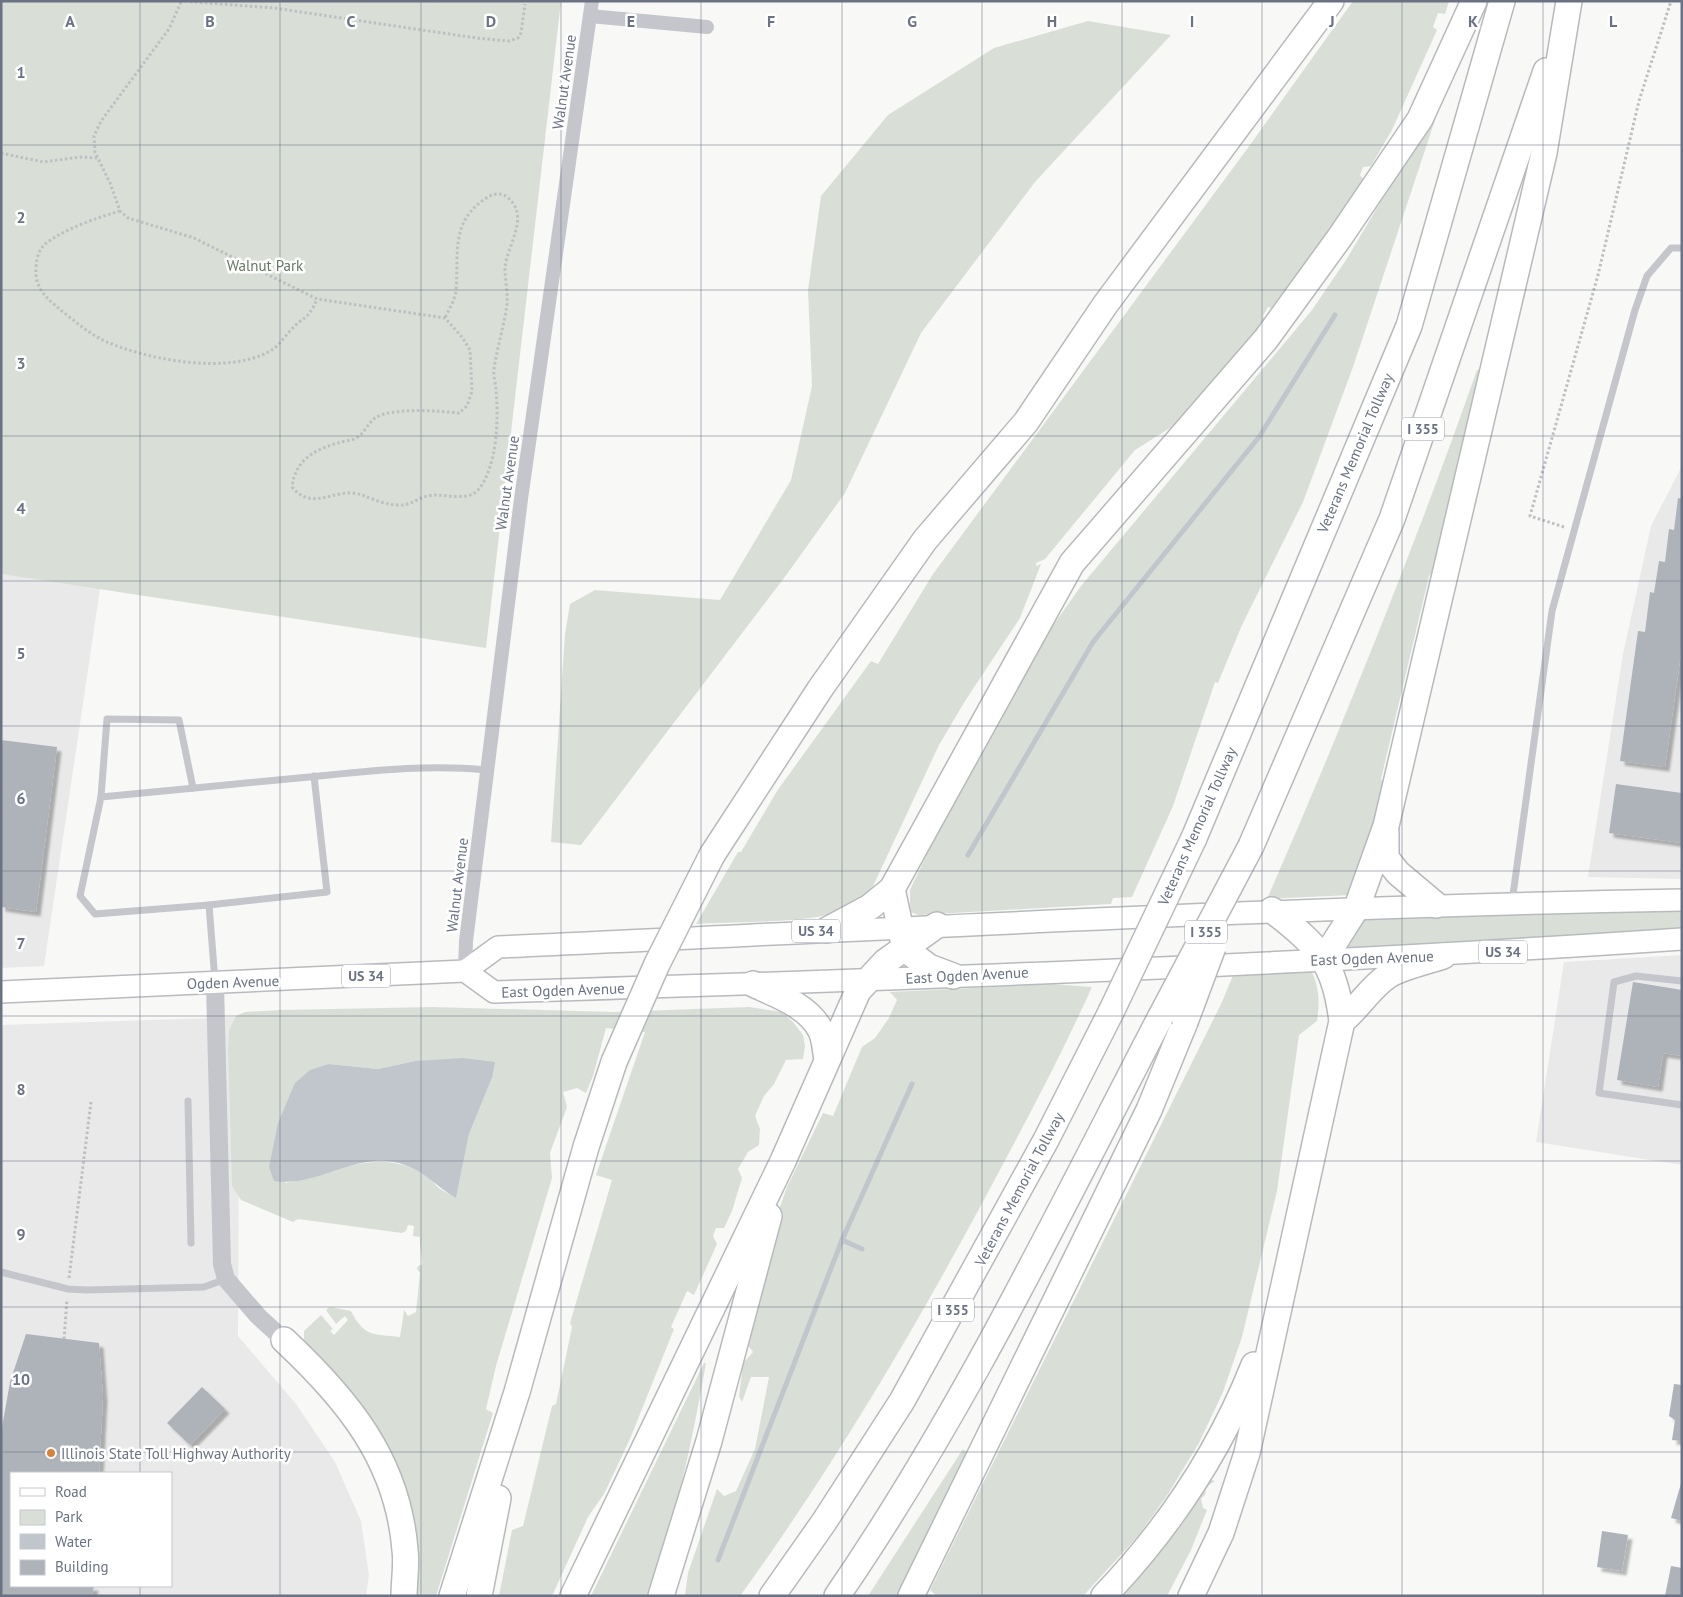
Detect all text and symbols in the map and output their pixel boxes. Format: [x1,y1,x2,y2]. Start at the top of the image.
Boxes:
text: A [65,11,75,31]
text: B [205,11,215,31]
text: C [347,11,356,31]
text: D [486,11,496,31]
text: E [627,11,635,31]
text: F [767,11,775,31]
text: G [907,11,917,31]
text: H [1047,11,1057,31]
text: I [1190,11,1194,31]
text: J [1328,11,1335,31]
text: K [1468,11,1478,31]
text: L [1609,11,1618,31]
street label: Walnut Avenue [548,33,580,131]
text: 1 [16,62,26,82]
text: 2 [16,207,26,227]
park label: Walnut Park [227,256,304,275]
text: 3 [16,353,26,373]
street label: Veterans Memorial Tollway [1312,370,1397,537]
road number: I 355 [1402,418,1444,440]
street label: Walnut Avenue [491,434,523,532]
text: 4 [16,498,26,518]
text: 5 [16,643,26,663]
street label: Veterans Memorial Tollway [1153,744,1241,909]
text: 6 [16,788,26,808]
street label: Walnut Avenue [442,837,472,933]
road number: US 34 [792,919,840,942]
road number: I 355 [1185,920,1227,944]
text: 7 [16,933,26,953]
road number: US 34 [1479,940,1527,964]
street label: East Ogden Avenue [1310,946,1434,970]
street label: East Ogden Avenue [905,962,1029,988]
road number: US 34 [342,964,390,988]
street label: Ogden Avenue [186,971,280,993]
street label: East Ogden Avenue [501,978,625,1002]
text: 8 [16,1079,26,1099]
street label: Veterans Memorial Tollway [970,1109,1068,1270]
text: 9 [16,1224,26,1244]
road number: I 355 [932,1298,974,1322]
text: 10 [12,1369,30,1389]
place label: Illinois State Toll Highway Authority [61,1444,291,1463]
marker: Illinois State Toll Highway Authority [45,1447,57,1459]
legend [10,1472,172,1587]
text: Road [55,1482,87,1501]
text: Park [55,1507,83,1526]
text: Water [55,1532,92,1551]
text: Building [55,1557,109,1576]

